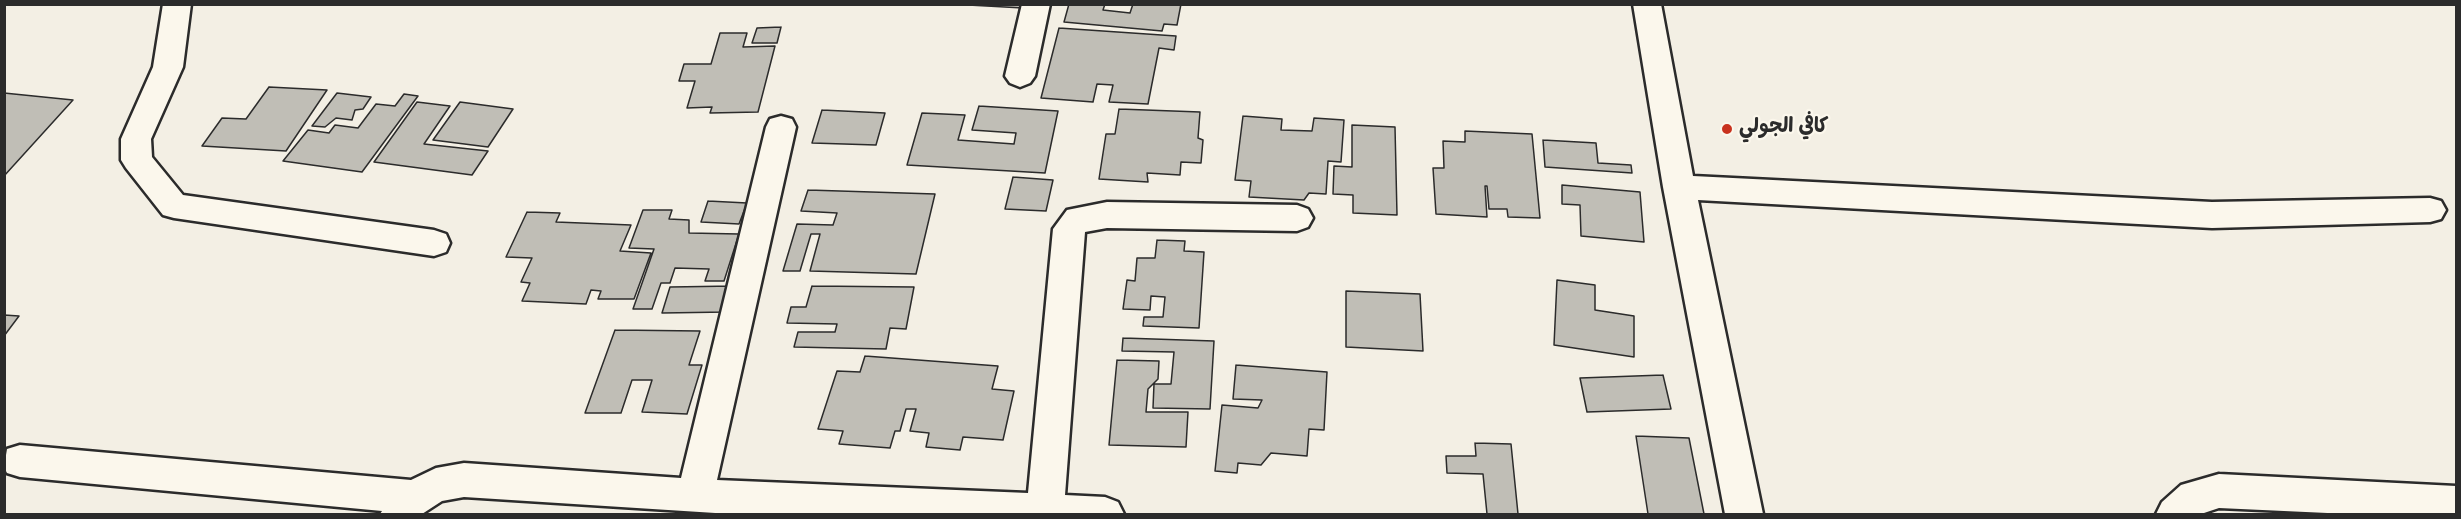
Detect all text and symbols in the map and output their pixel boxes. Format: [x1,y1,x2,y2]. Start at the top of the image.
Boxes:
place label: كافي الجولي [1739,117,1828,141]
marker: كافي الجولي [1720,122,1734,136]

